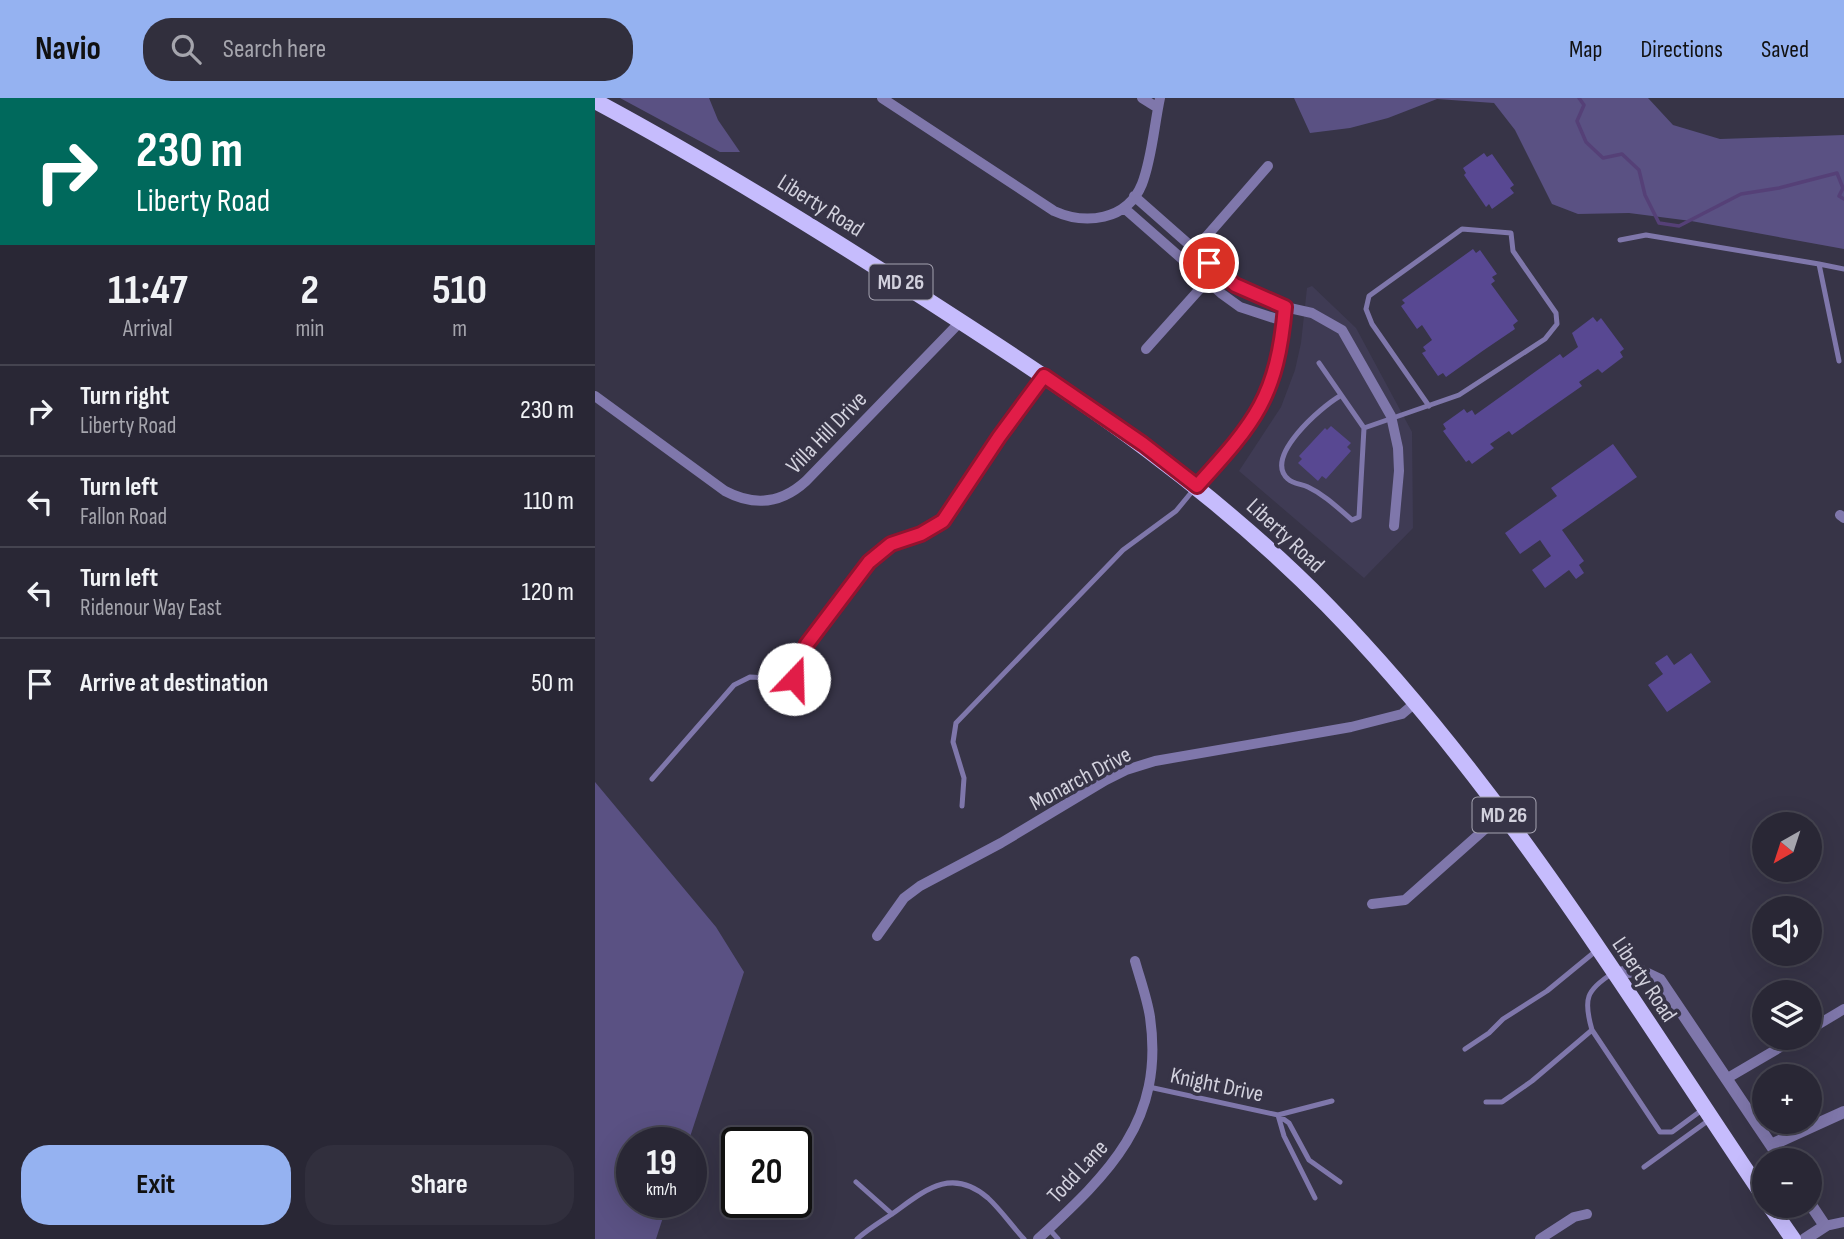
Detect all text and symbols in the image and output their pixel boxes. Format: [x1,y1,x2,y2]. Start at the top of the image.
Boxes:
search box [143,18,633,81]
text: Navio [35,29,101,69]
icon: search [167,30,205,68]
text: Search here [223,34,326,65]
text: Map [1569,35,1602,64]
text: Directions [1640,35,1723,64]
text: Saved [1761,35,1809,64]
text: 230 m [136,122,243,181]
icon: right [21,126,112,217]
street label: Liberty Road [772,168,869,243]
text: Liberty Road [136,182,270,221]
pin [1179,233,1239,293]
icon: arrive [1190,244,1228,282]
road number: MD 26 [869,264,933,300]
text: 11:47 [108,265,187,316]
text: 2 [301,265,319,316]
text: 510 [432,265,487,316]
text: Arrival [123,315,172,343]
text: min [295,315,324,343]
text: m [452,315,467,343]
text: Turn right [80,381,169,412]
street label: Villa Hill Drive [781,386,873,480]
icon: right [21,392,59,430]
text: 230 m [520,395,574,426]
text: Liberty Road [80,412,176,440]
text: Turn left [80,472,158,503]
icon: left [21,483,59,521]
text: 110 m [523,486,574,517]
street label: Liberty Road [1241,493,1330,579]
text: Fallon Road [80,503,167,531]
text: Turn left [80,563,158,594]
icon: left [21,574,59,612]
text: 120 m [521,577,574,608]
text: Ridenour Way East [80,594,222,622]
position arrow [757,642,831,716]
icon: arrive [21,665,59,703]
text: Arrive at destination [80,668,268,699]
text: 50 m [531,668,574,699]
street label: Monarch Drive [1025,740,1136,817]
road number: MD 26 [1473,798,1535,832]
north arrow [1752,812,1822,882]
map controls [1752,812,1822,1218]
button: sound [1752,896,1822,966]
street label: Liberty Road [1606,932,1683,1027]
button: layers [1752,980,1822,1050]
street label: Knight Drive [1168,1061,1266,1108]
button: + [1752,1064,1822,1134]
speed limit sign: 20 [721,1127,812,1218]
street label: Todd Lane [1041,1134,1114,1209]
text: 19 [646,1142,677,1185]
button: Exit [21,1145,291,1225]
button: Share [305,1145,574,1225]
button: − [1752,1148,1822,1218]
text: km/h [646,1179,677,1200]

